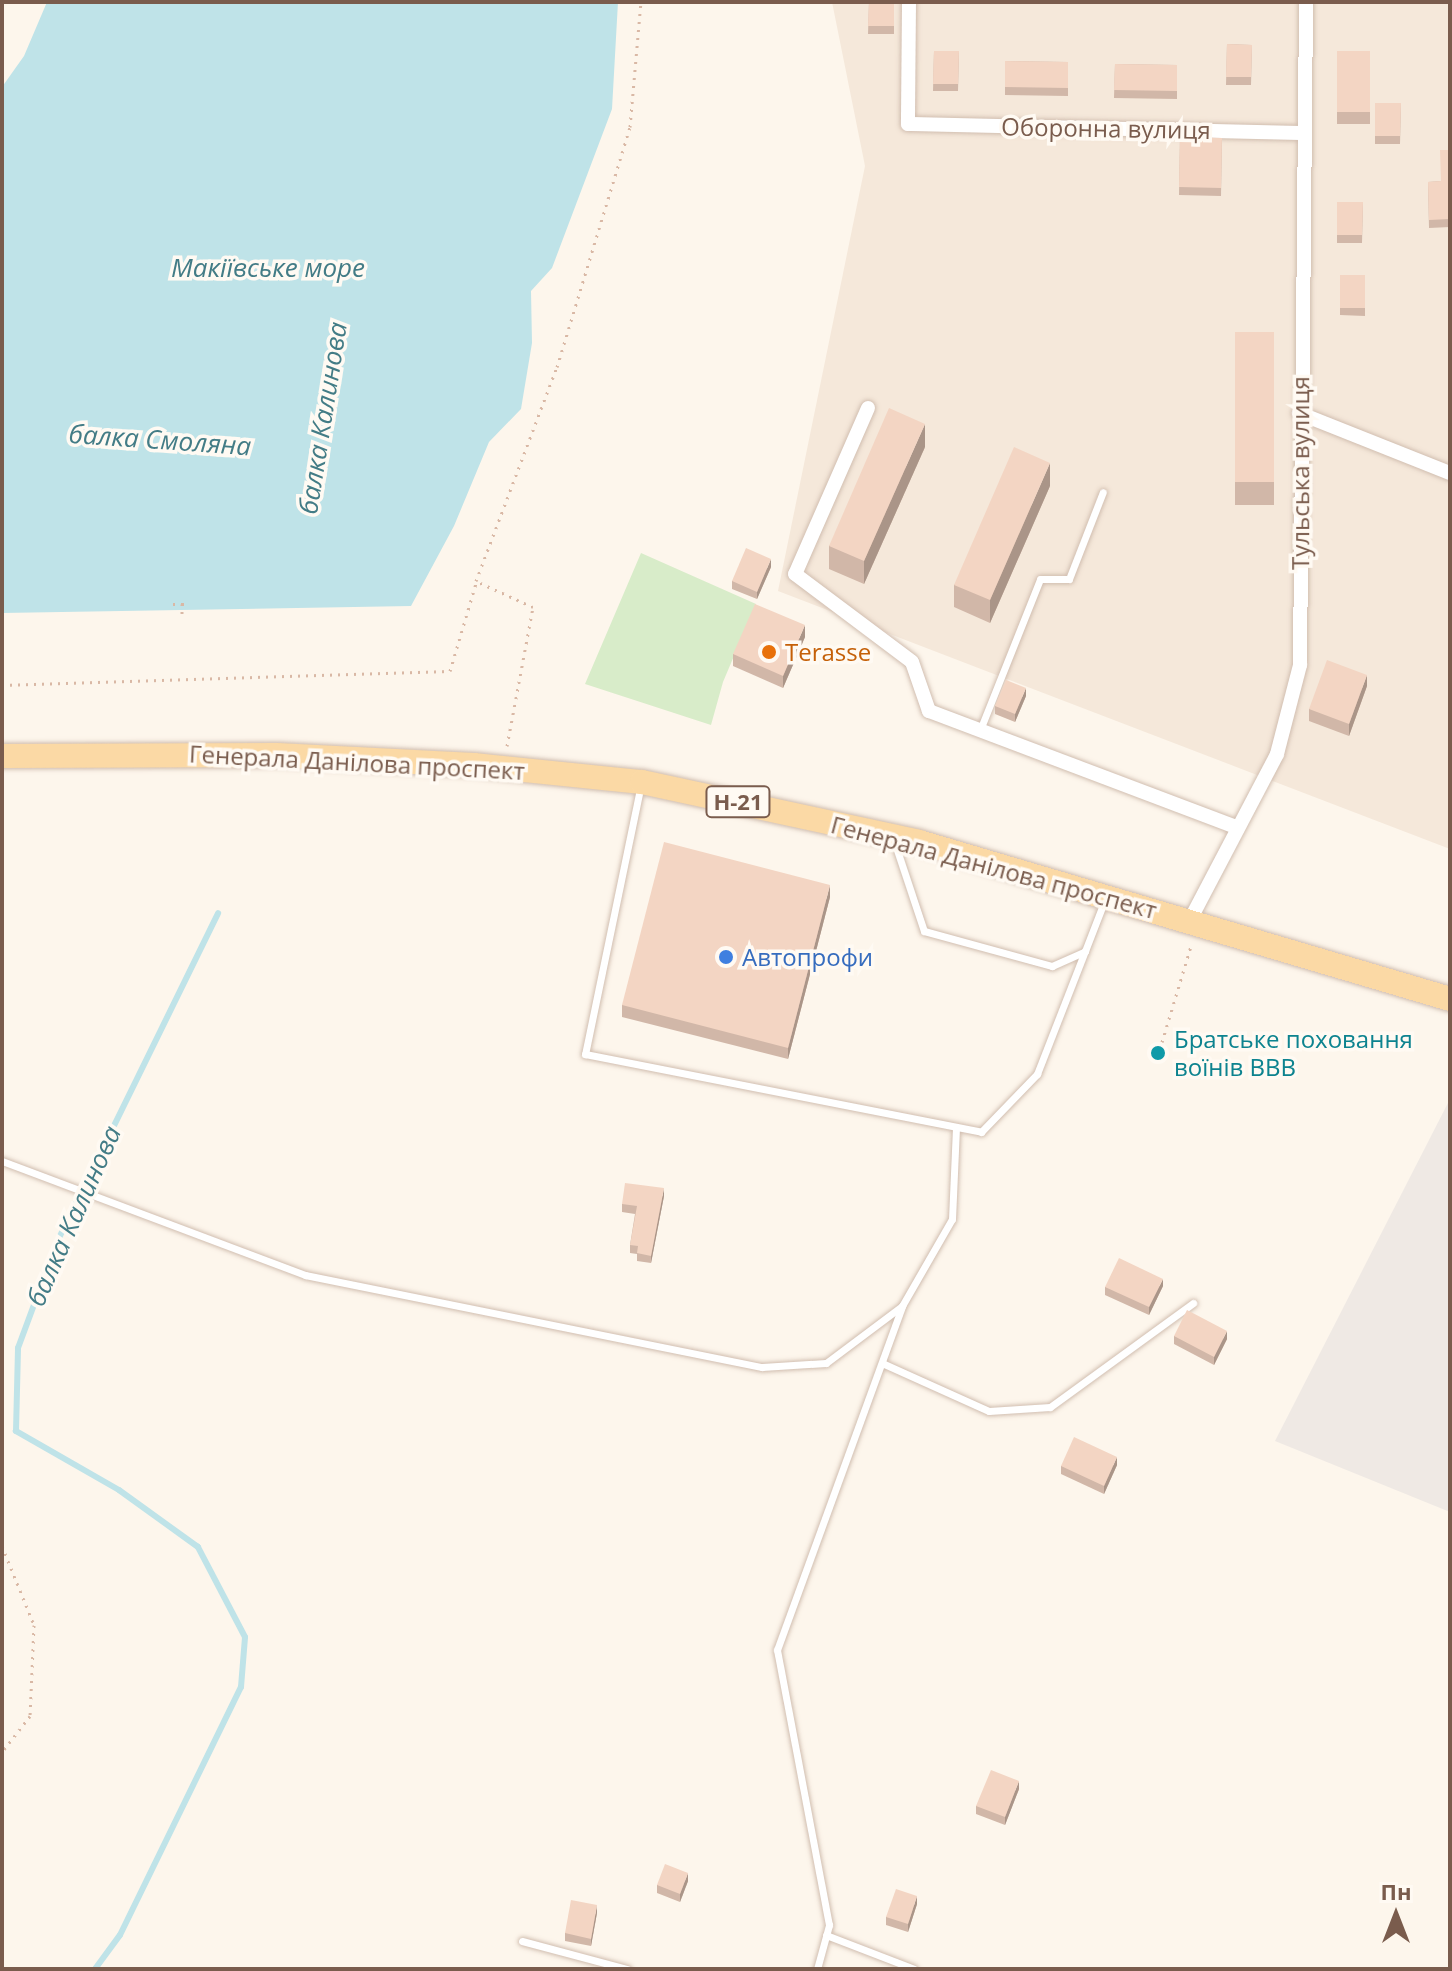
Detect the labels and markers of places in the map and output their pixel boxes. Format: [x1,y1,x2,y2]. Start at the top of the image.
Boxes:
place label: Terasse [785,638,871,666]
marker: Terasse [760,643,778,661]
place label: Автопрофи [742,943,873,971]
marker: Автопрофи [717,948,735,966]
place label: Братське поховання воїнів ВВВ [1174,1025,1413,1081]
marker: Братське поховання воїнів ВВВ [1149,1044,1167,1062]

